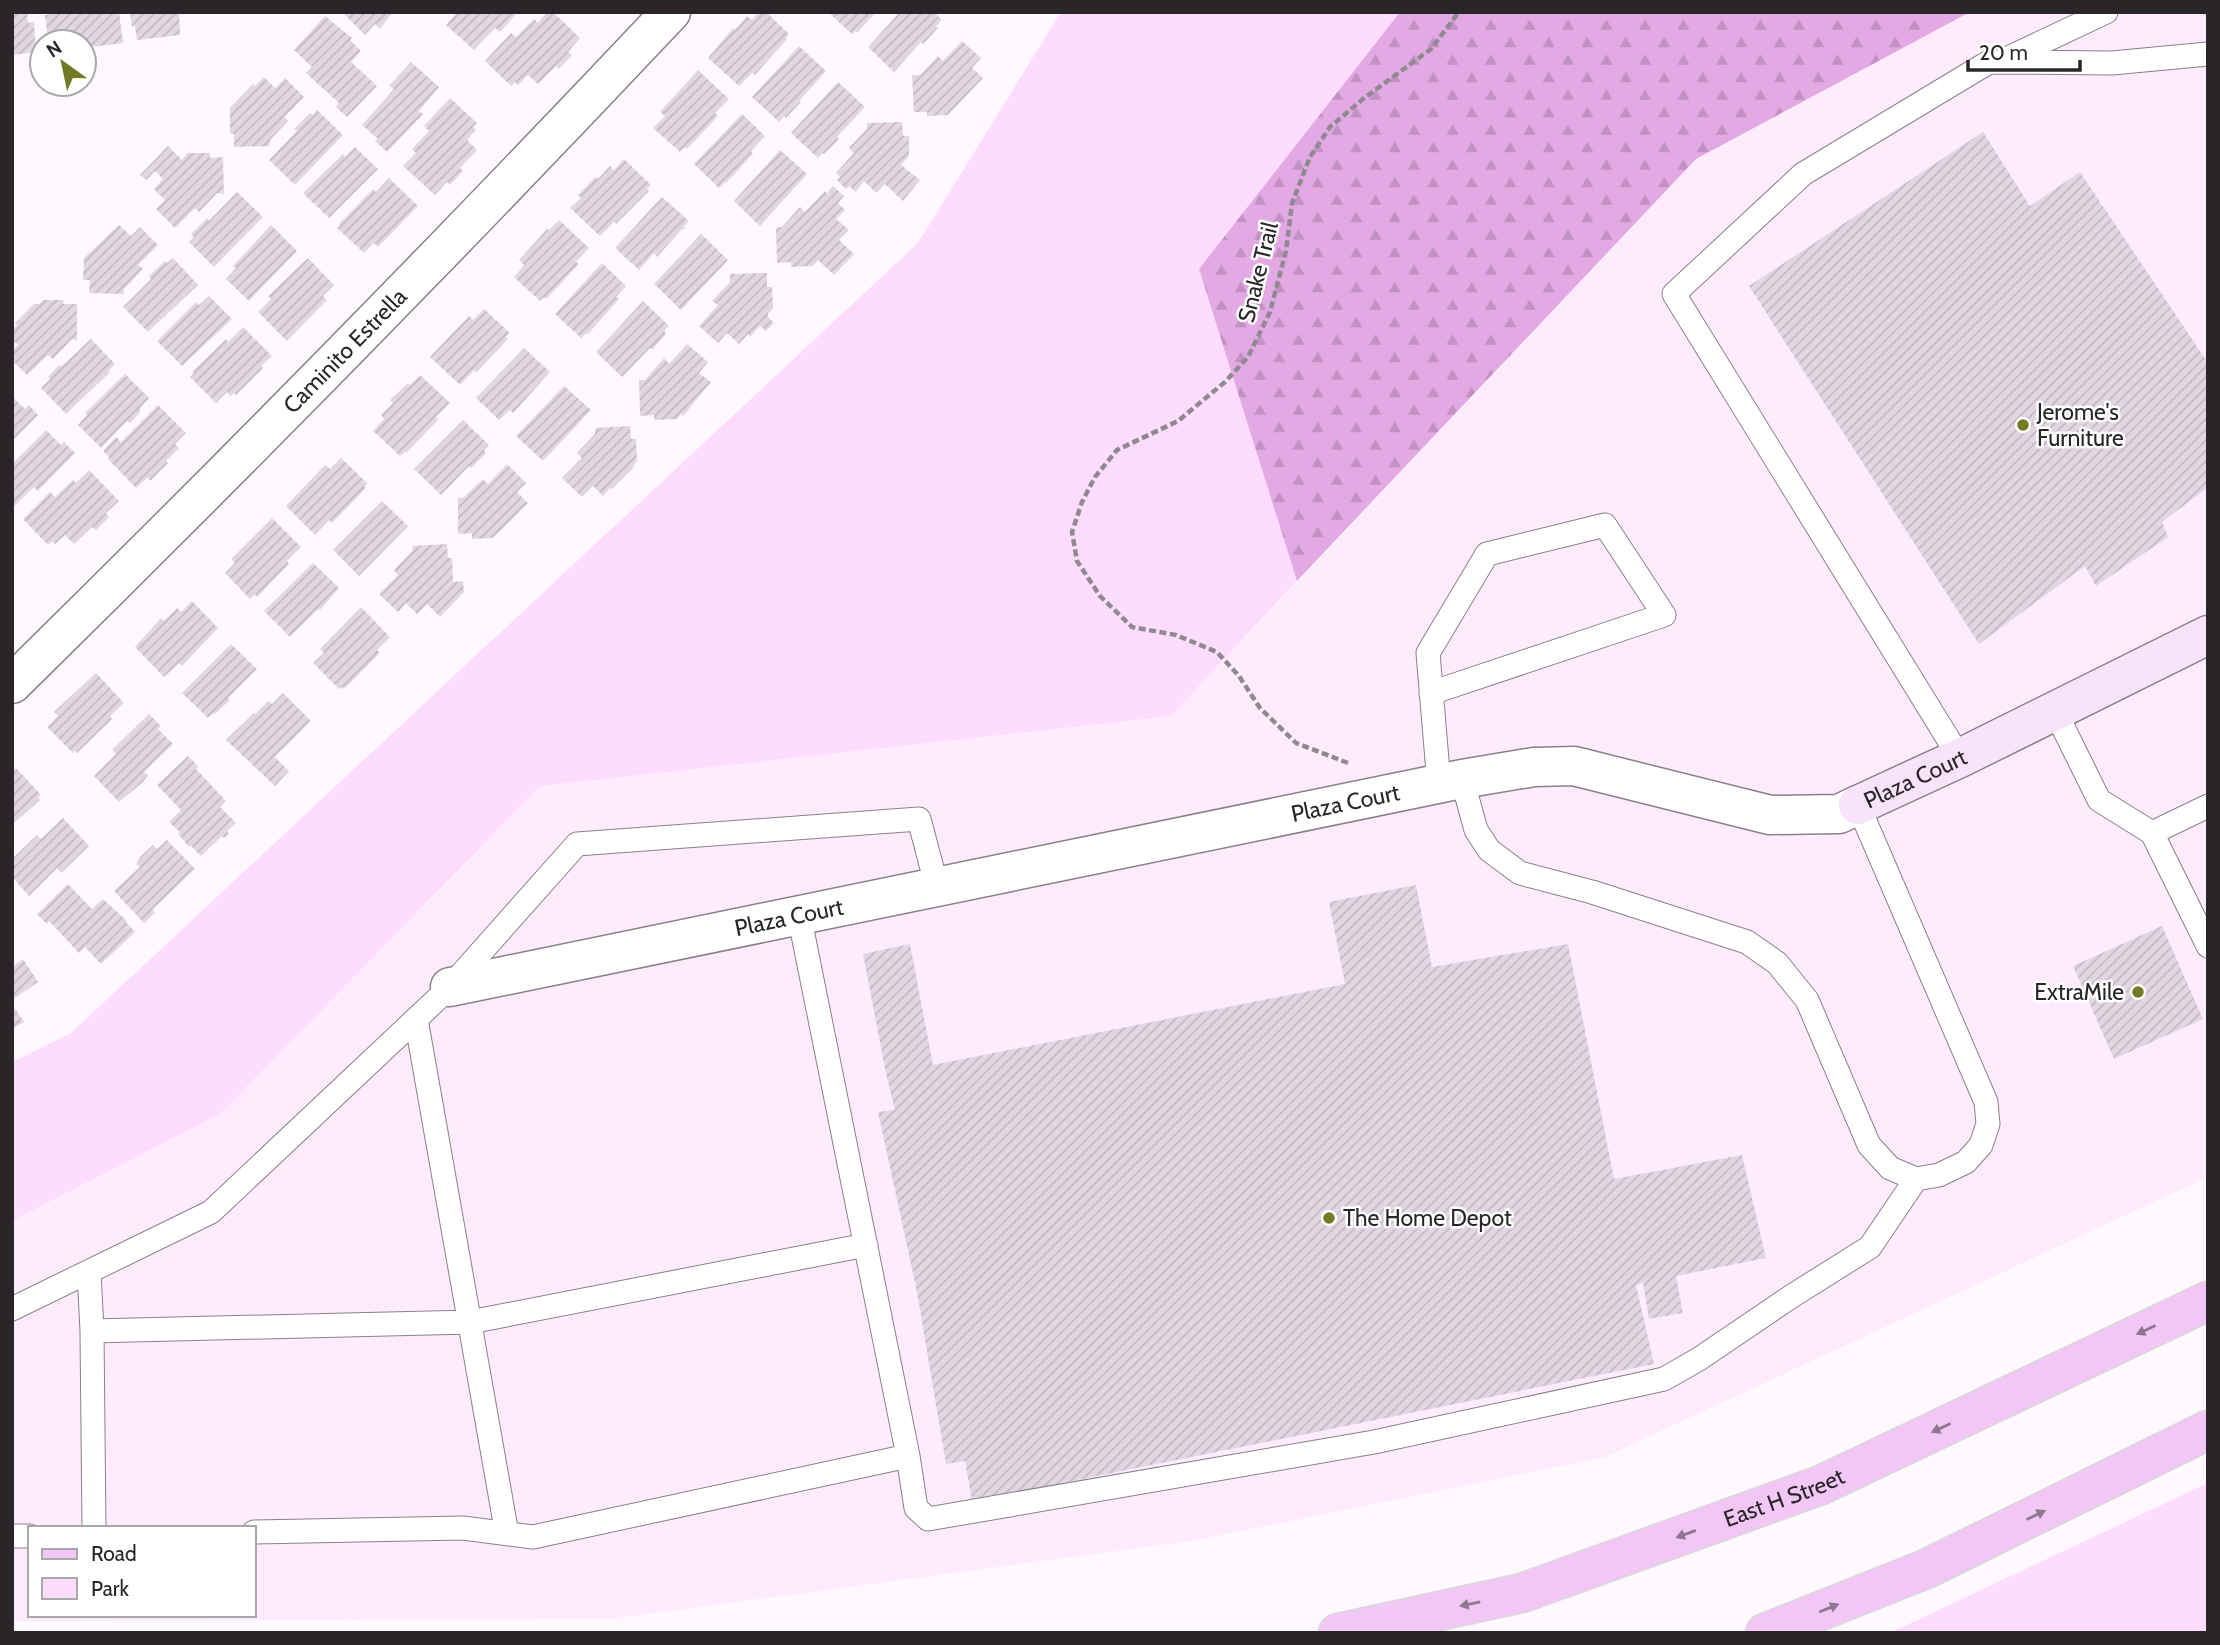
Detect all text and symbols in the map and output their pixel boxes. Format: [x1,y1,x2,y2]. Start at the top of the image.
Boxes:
north arrow [28,28,98,98]
scale bar [1968,28,2080,72]
text: N [42,36,66,62]
text: 20 m [1979,40,2028,65]
street label: Snake Trail [1232,218,1284,325]
street label: Caminito Estrella [277,282,412,419]
place label: Jerome's Furniture [2036,398,2124,452]
marker: Jerome's Furniture [2015,417,2031,433]
street label: Plaza Court [1859,743,1972,814]
street label: Plaza Court [1288,778,1402,828]
street label: Plaza Court [732,892,846,942]
place label: ExtraMile [2034,978,2124,1006]
marker: ExtraMile [2130,984,2146,1000]
place label: The Home Depot [1343,1204,1512,1232]
marker: The Home Depot [1321,1210,1337,1226]
one-way arrow [2136,1324,2156,1336]
one-way arrow [1931,1422,1951,1434]
street label: East H Street [1720,1462,1849,1533]
one-way arrow [2026,1509,2046,1520]
legend [28,1526,256,1617]
one-way arrow [1675,1529,1696,1540]
text: Road [91,1541,137,1566]
text: Park [91,1576,129,1601]
one-way arrow [1459,1599,1481,1610]
one-way arrow [1818,1602,1839,1613]

